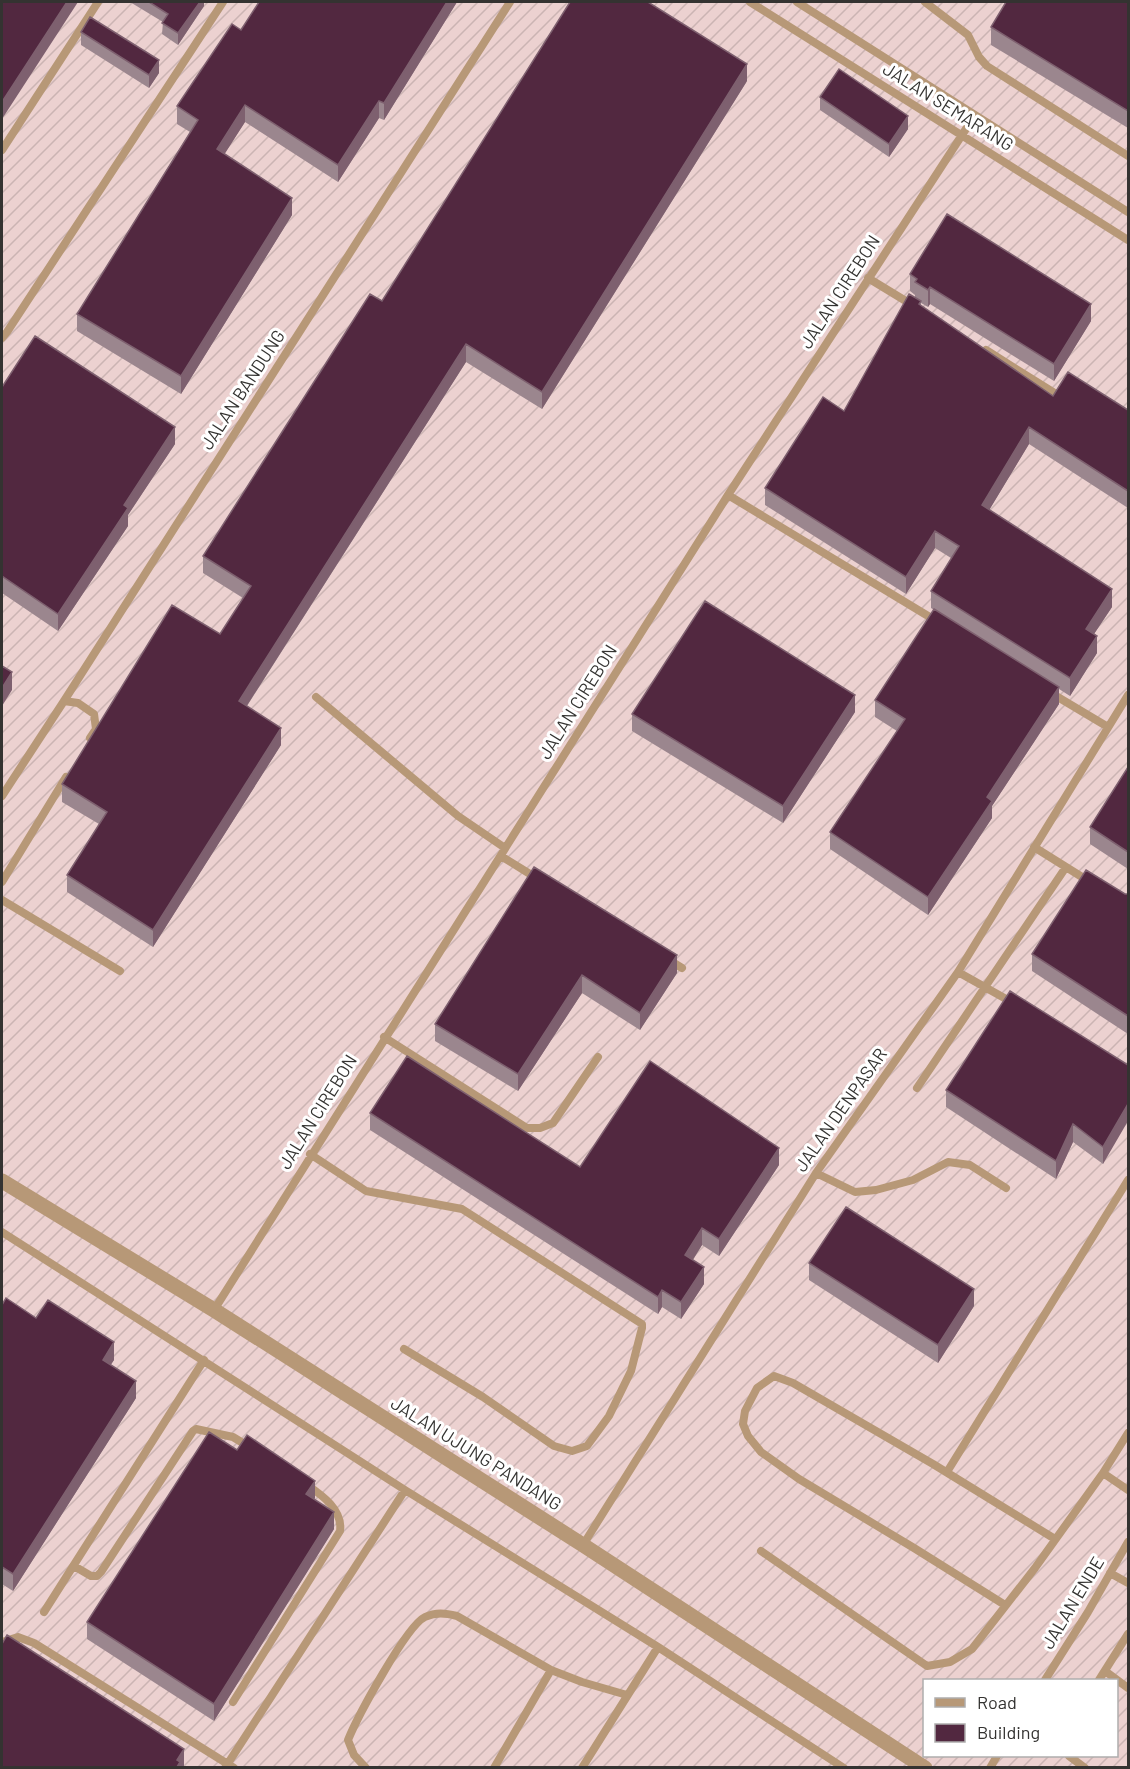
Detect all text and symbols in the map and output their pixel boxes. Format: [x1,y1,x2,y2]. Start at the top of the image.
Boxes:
street label: JALAN SEMARANG [879,57,1018,155]
street label: JALAN CIREBON [794,231,884,352]
street label: JALAN BANDUNG [195,325,289,454]
street label: JALAN CIREBON [533,640,621,763]
street label: JALAN DENPASAR [789,1043,891,1175]
street label: JALAN CIREBON [273,1050,361,1173]
street label: JALAN UJUNG PANDANG [387,1392,566,1515]
street label: JALAN ENDE [1036,1552,1108,1653]
legend [923,1679,1118,1757]
text: Road [977,1691,1017,1713]
text: Building [977,1721,1040,1743]

